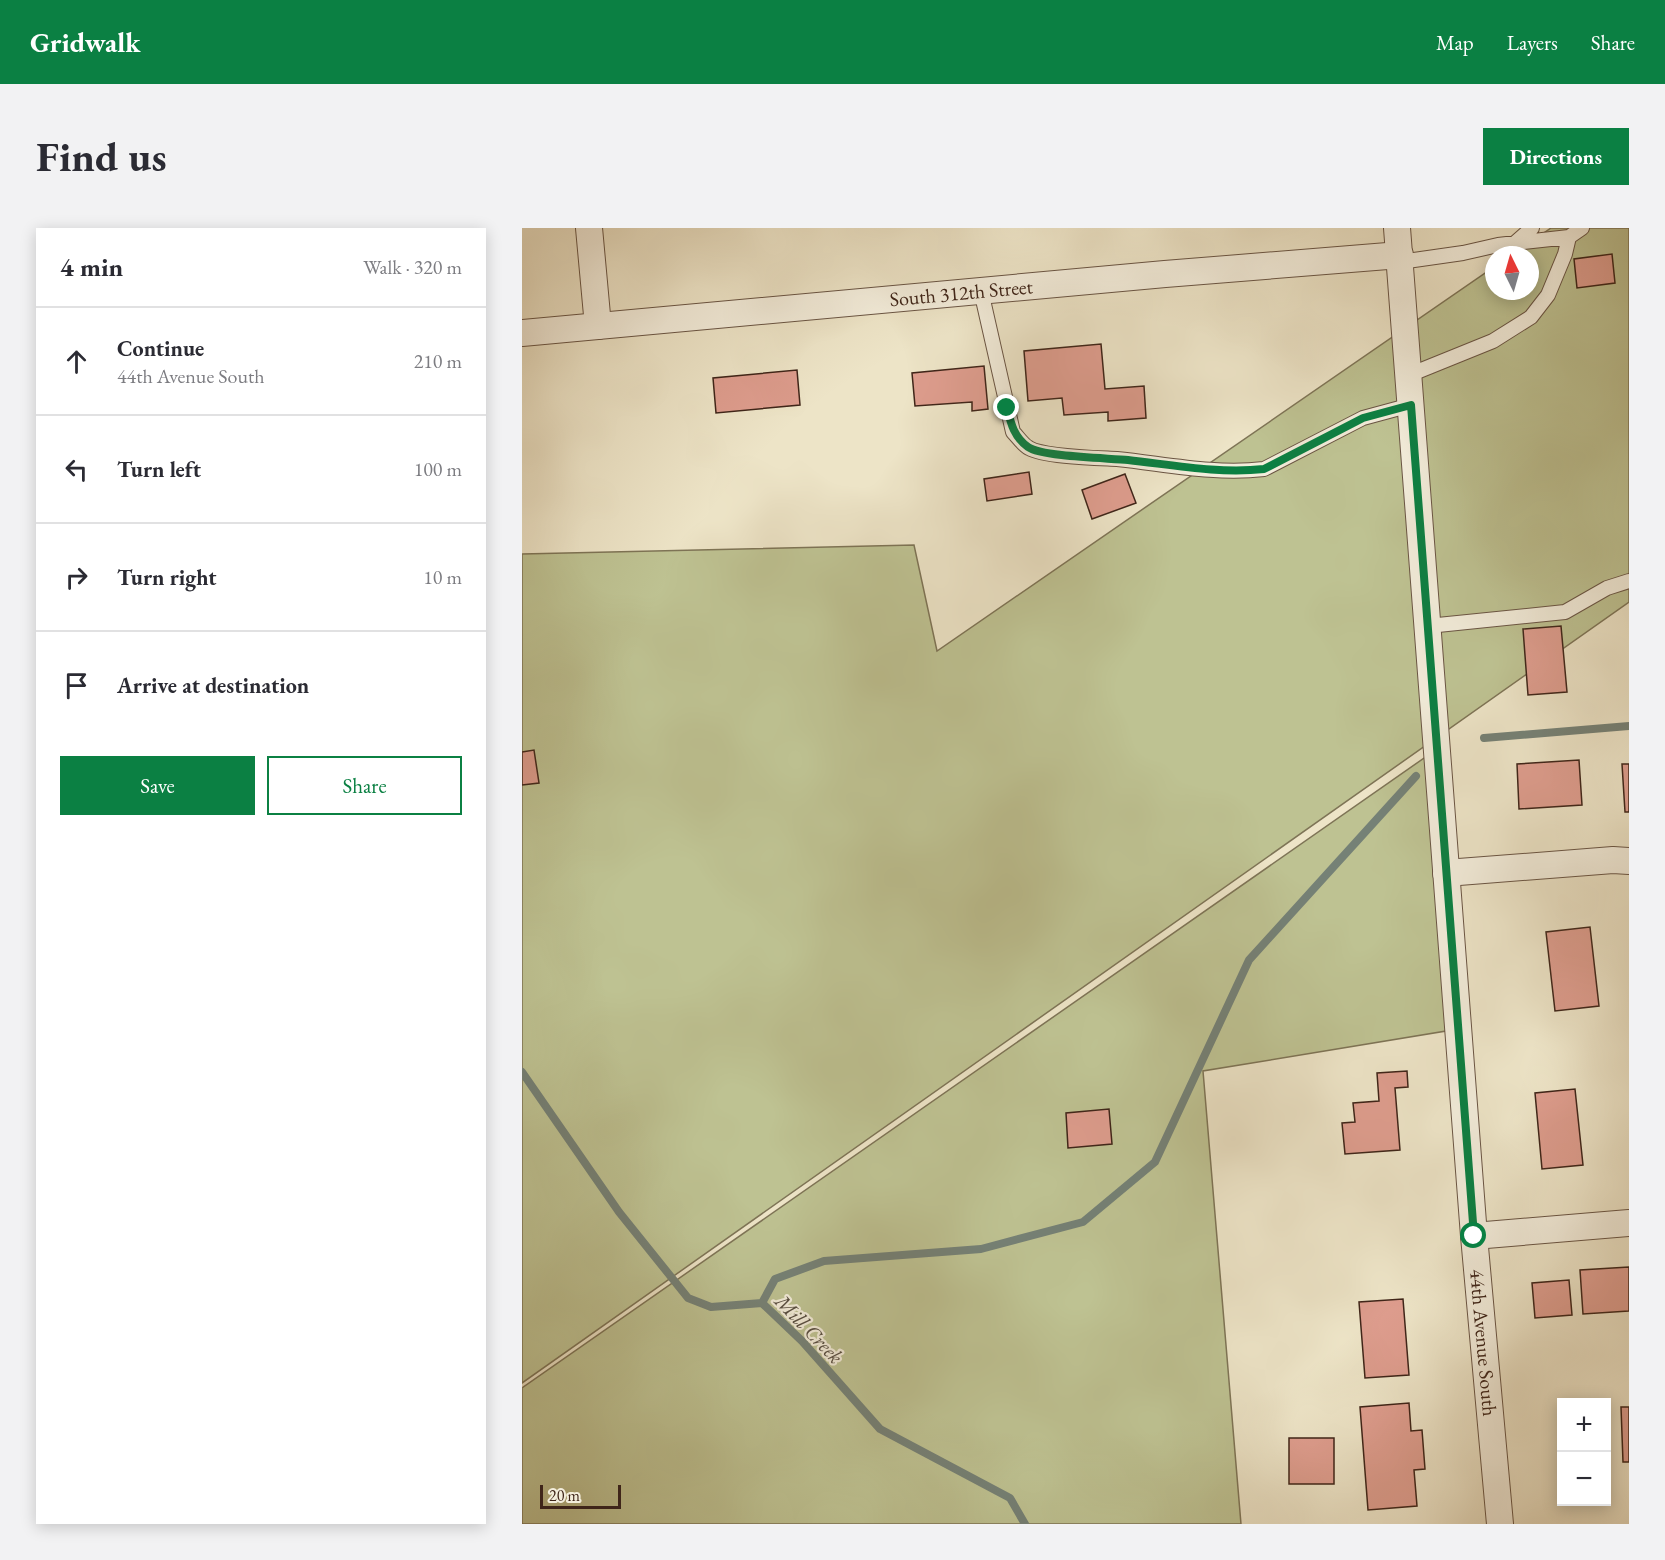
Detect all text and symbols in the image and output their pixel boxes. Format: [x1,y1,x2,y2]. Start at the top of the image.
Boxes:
text: Gridwalk [30,24,141,60]
text: Map [1436,29,1474,56]
text: Layers [1507,29,1558,56]
text: Share [1591,29,1635,56]
button: Directions [1483,128,1629,185]
text: Find us [36,129,167,184]
north arrow [1485,246,1539,300]
text: 4 min [60,250,123,284]
text: Walk · 320 m [363,254,462,280]
street label: South 312th Street [888,273,1035,312]
text: Continue [117,334,204,363]
icon: ahead [60,345,93,378]
text: 210 m [414,348,462,374]
text: 44th Avenue South [117,363,265,389]
route end [993,394,1019,420]
icon: left [60,453,93,486]
text: Turn left [117,455,201,484]
text: 100 m [414,456,462,482]
icon: right [60,561,93,594]
text: Turn right [117,563,216,592]
text: 10 m [423,564,462,590]
icon: arrive [60,669,93,702]
text: Arrive at destination [117,671,309,700]
button: Save [60,756,255,815]
button: Share [267,756,462,815]
route start [1460,1222,1486,1248]
street label: 44th Avenue South [1464,1268,1503,1417]
water label: Mill Creek [768,1287,850,1370]
map controls [1557,1398,1611,1506]
button: + [1557,1398,1611,1452]
button: − [1557,1452,1611,1506]
scale bar [540,1482,621,1510]
text: 20 m [549,1485,580,1506]

